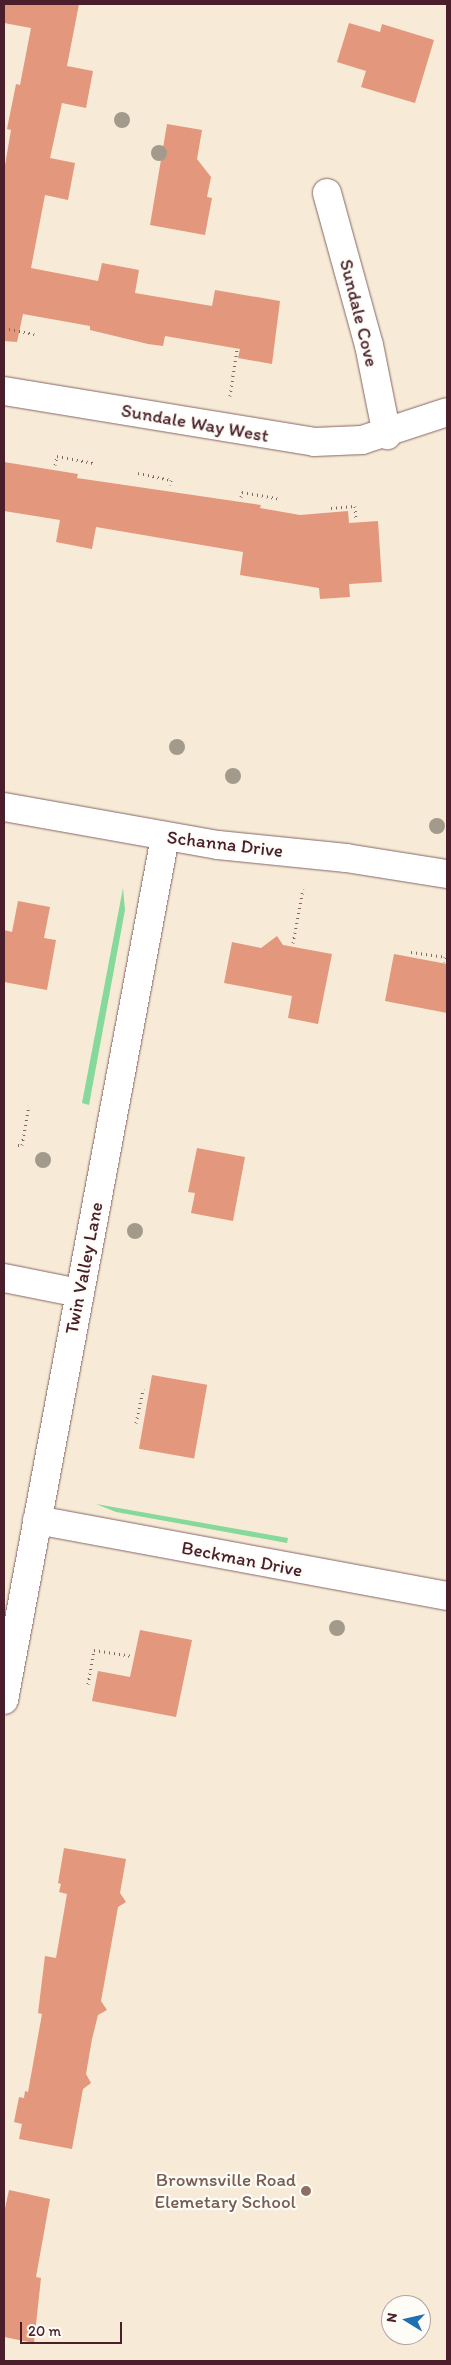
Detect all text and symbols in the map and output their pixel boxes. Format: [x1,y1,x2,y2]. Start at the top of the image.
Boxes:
street label: Sundale Cove [335,257,383,369]
street label: Sundale Way West [120,399,270,447]
street label: Schanna Drive [165,826,285,862]
street label: Twin Valley Lane [60,1200,108,1336]
street label: Beckman Drive [179,1536,305,1582]
place label: Brownsville Road Elemetary School [155,2169,296,2213]
marker: Brownsville Road Elemetary School [300,2185,312,2197]
north arrow [381,2295,431,2345]
scale bar [22,2312,125,2344]
text: N [383,2312,401,2324]
text: 20 m [28,2322,61,2340]

